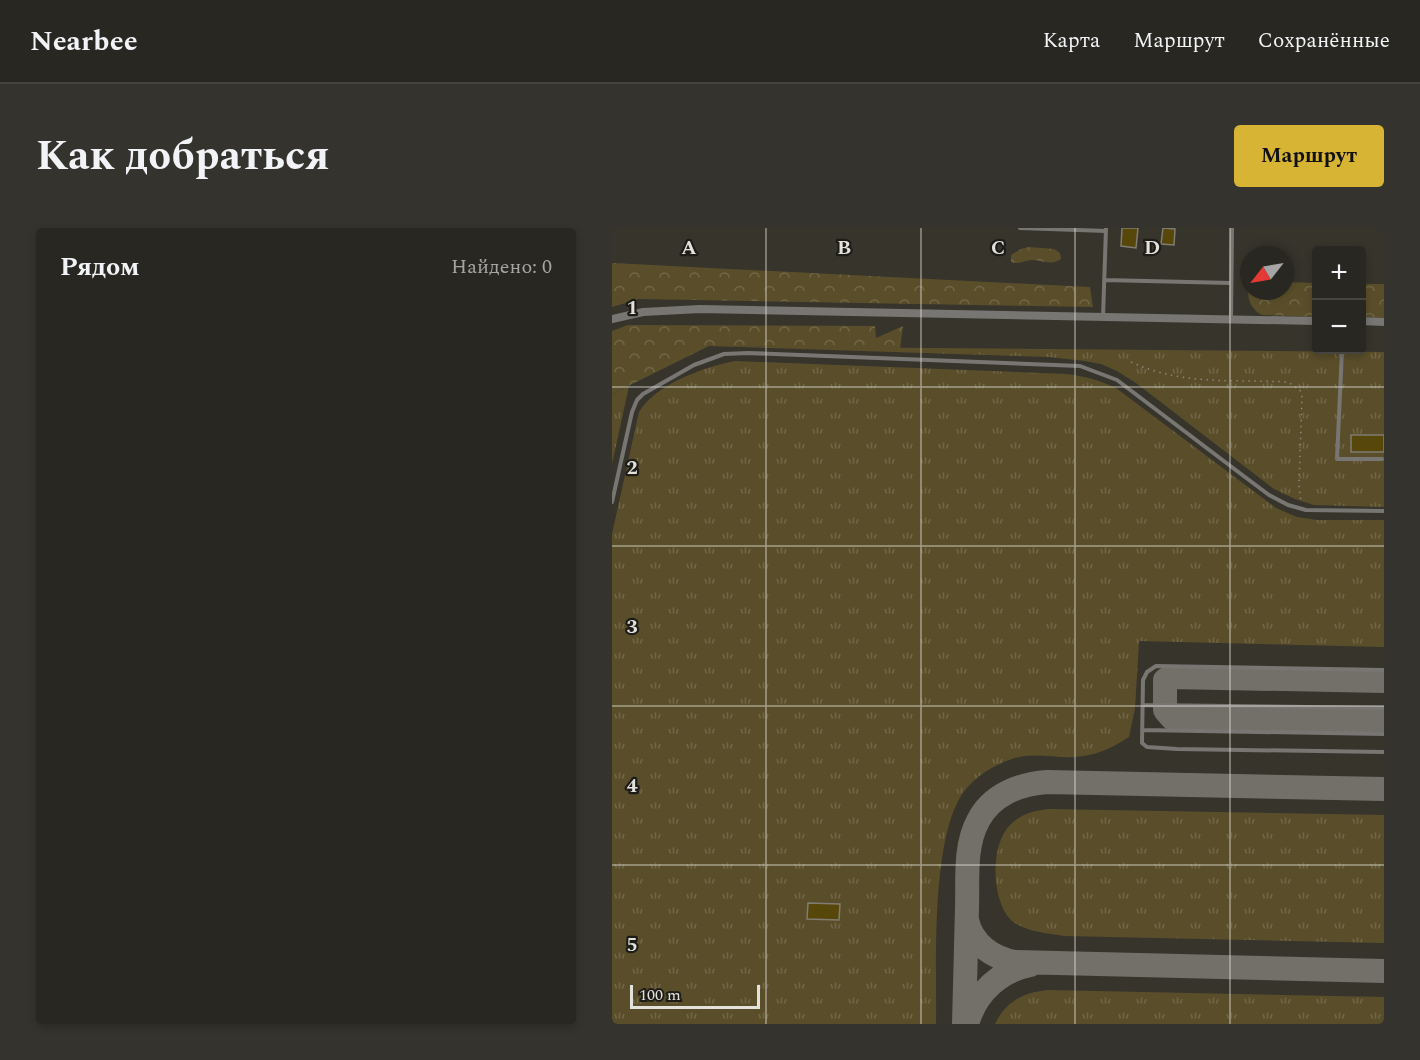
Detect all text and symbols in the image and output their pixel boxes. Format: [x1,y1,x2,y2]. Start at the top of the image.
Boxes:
text: Nearbee [30,20,138,63]
text: Карта [1043,25,1100,57]
text: Маршрут [1133,25,1225,57]
text: Сохранённые [1258,25,1390,57]
text: Как добраться [36,125,330,188]
button: Маршрут [1234,125,1384,187]
text: A [681,233,697,263]
text: B [837,233,851,263]
text: C [991,233,1005,263]
text: D [1144,233,1160,263]
north arrow [1240,246,1294,300]
map controls [1312,246,1366,354]
button: + [1312,246,1366,300]
text: Рядом [60,247,140,287]
text: Найдено: 0 [451,252,552,282]
text: 1 [626,293,638,323]
button: − [1312,300,1366,354]
text: 2 [626,453,638,483]
text: 3 [626,612,638,642]
text: 4 [626,771,638,801]
text: 5 [626,930,638,960]
scale bar [630,982,760,1010]
text: 100 m [639,983,681,1007]

